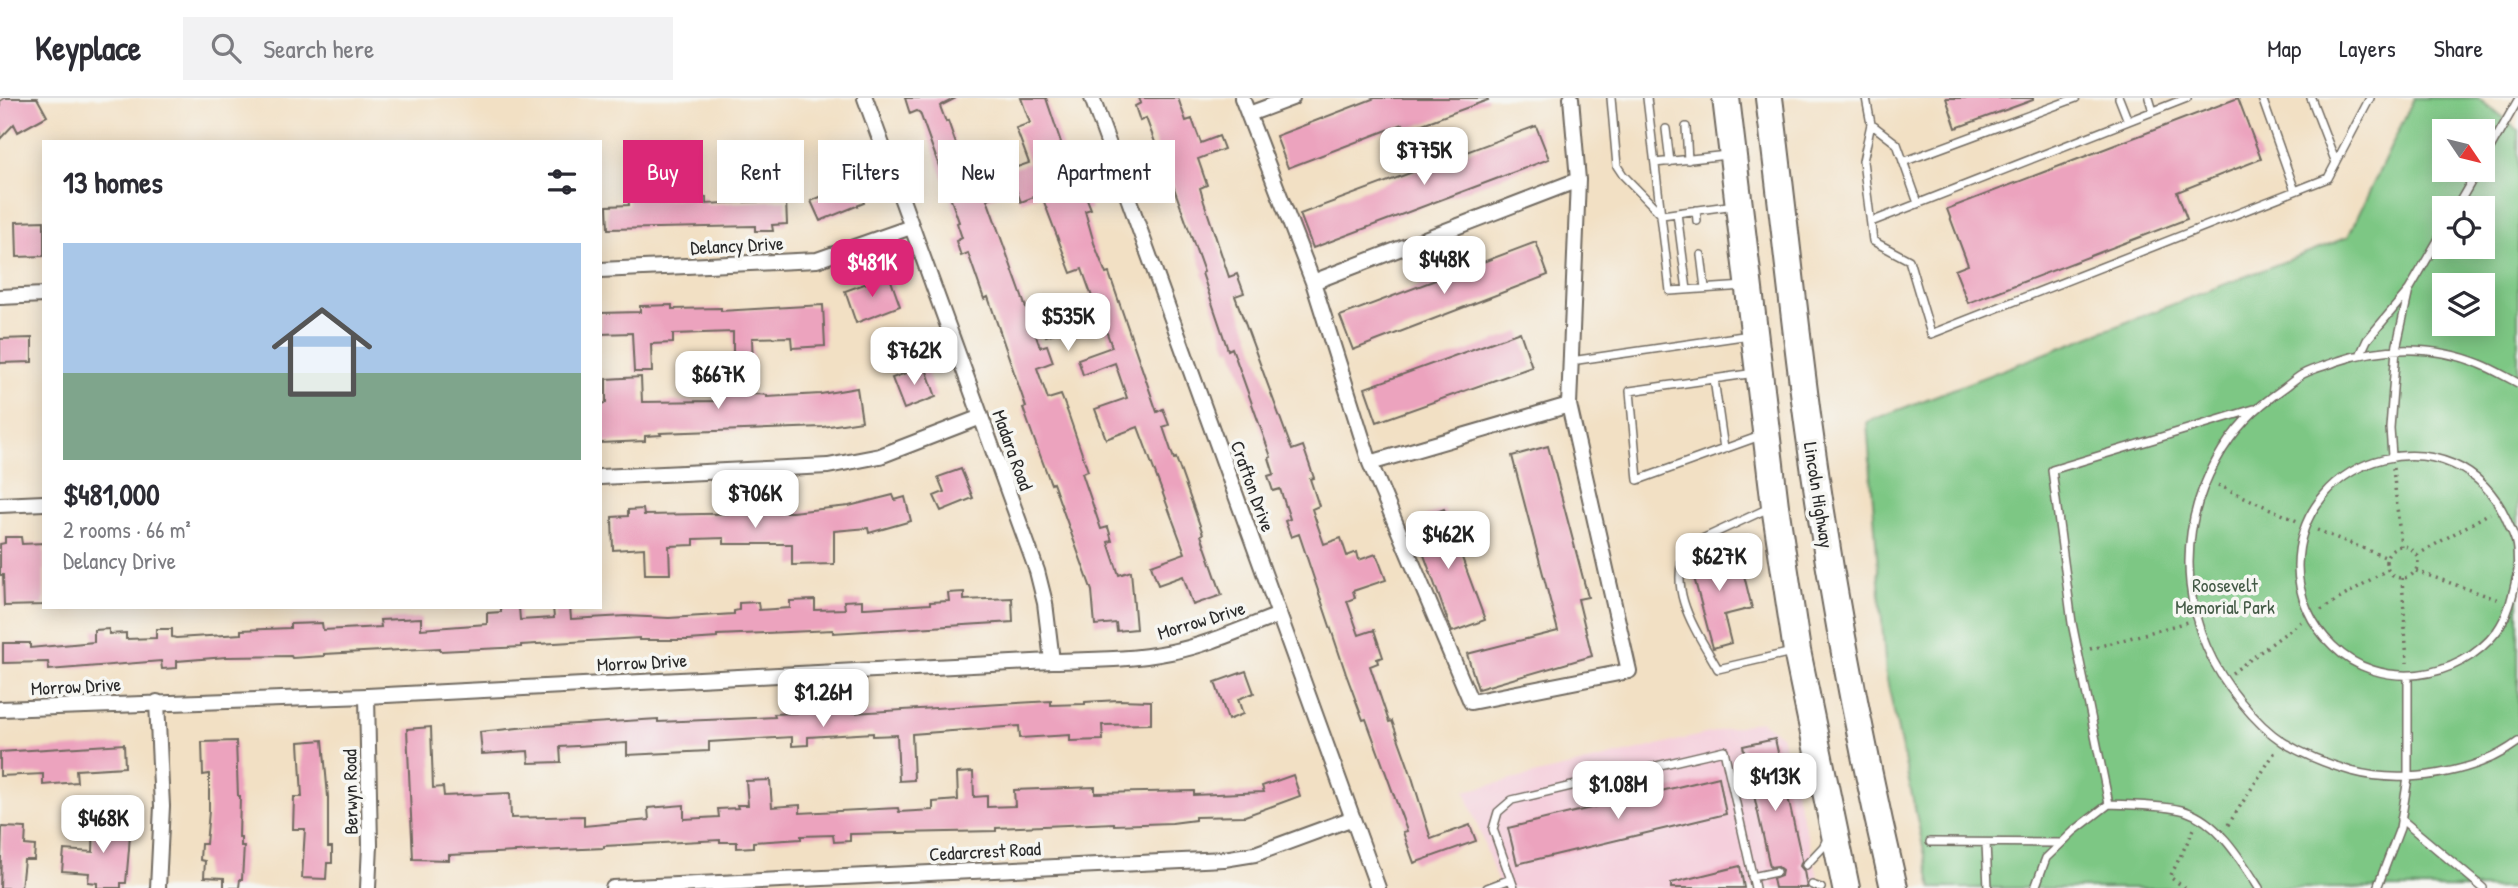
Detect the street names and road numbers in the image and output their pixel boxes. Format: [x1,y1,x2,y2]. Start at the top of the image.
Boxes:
street label: Delancy Drive [690,230,785,260]
street label: Madara Road [986,406,1040,494]
street label: Crafton Drive [1225,437,1282,535]
street label: Lincoln Highway [1798,440,1840,550]
street label: Morrow Drive [1154,594,1248,646]
street label: Morrow Drive [596,647,688,677]
street label: Morrow Drive [30,671,122,701]
street label: Berwyn Road [336,748,364,835]
street label: Cedarcrest Road [929,835,1042,867]

